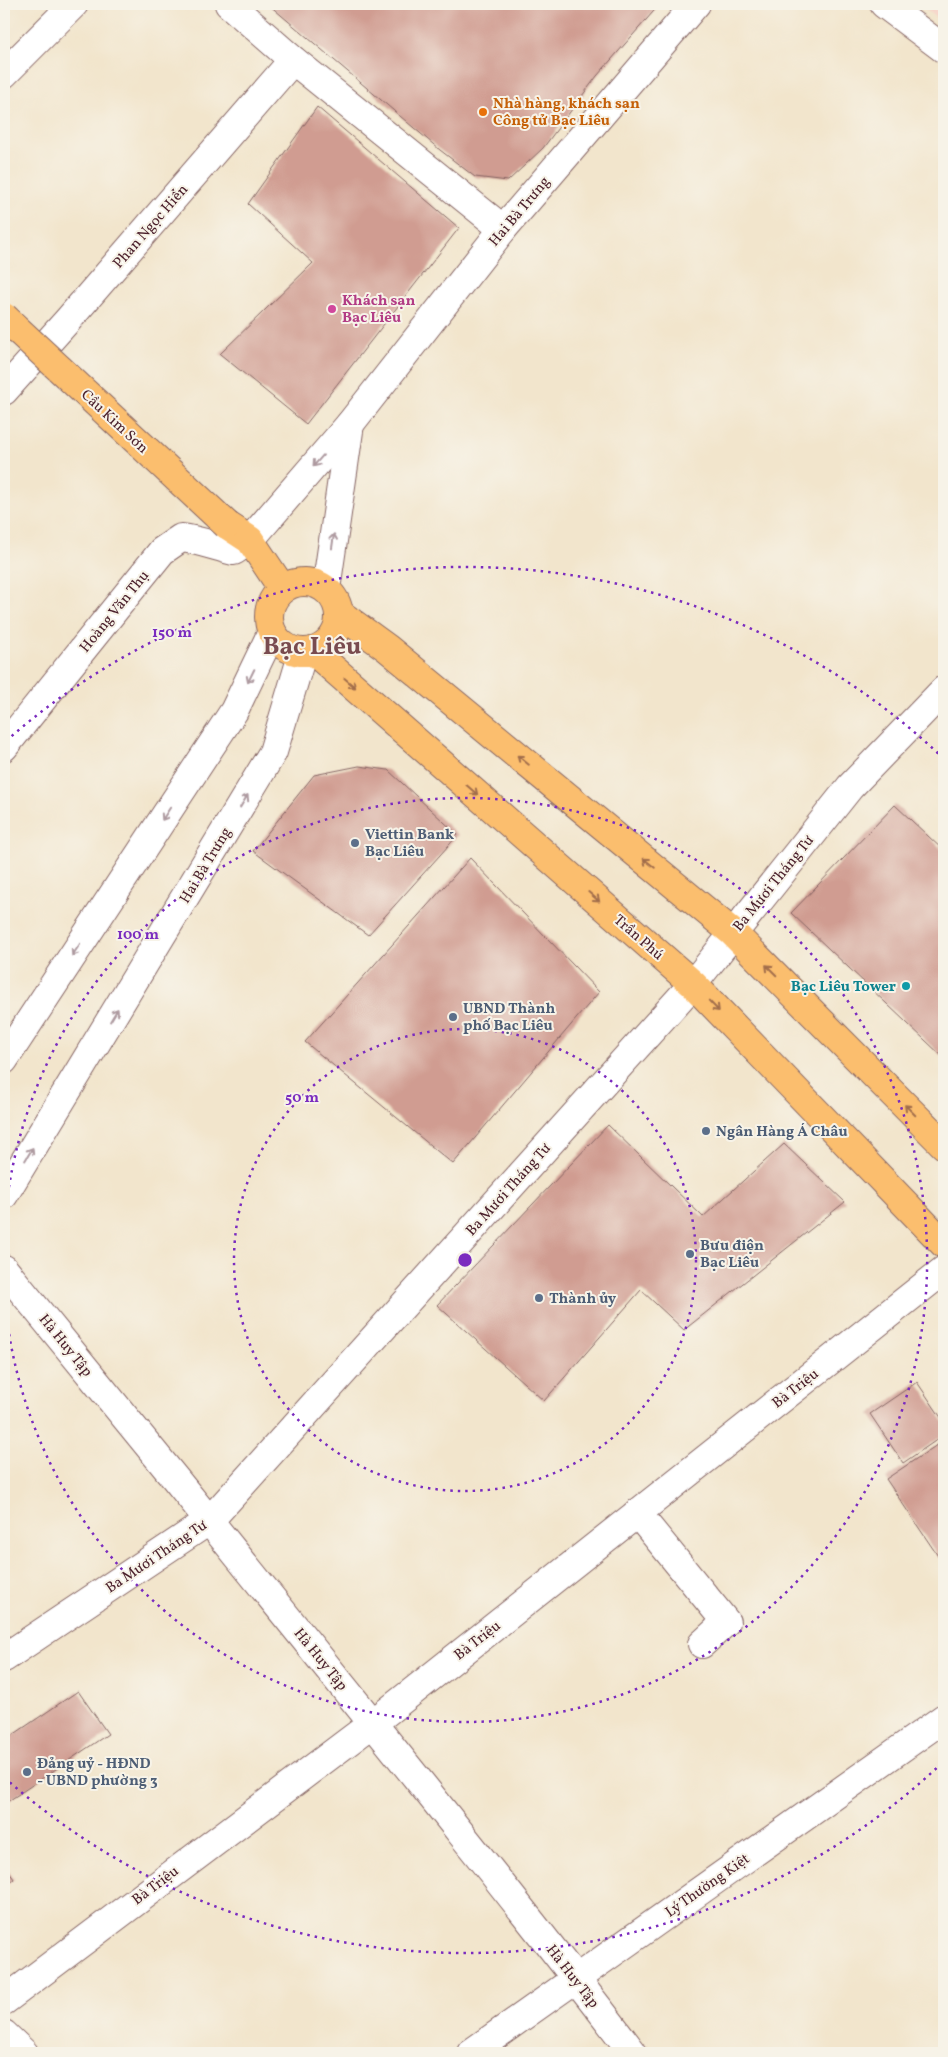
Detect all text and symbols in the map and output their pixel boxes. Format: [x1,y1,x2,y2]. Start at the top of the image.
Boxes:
place label: Nhà hàng, khách sạn Công tử Bạc Liêu [493,94,640,132]
marker: Nhà hàng, khách sạn Công tử Bạc Liêu [477,106,489,118]
street label: Hai Bà Trưng [485,172,556,251]
street label: Phan Ngọc Hiển [109,180,194,274]
place label: Khách sạn Bạc Liêu [342,291,416,329]
marker: Khách sạn Bạc Liêu [326,303,338,315]
street label: Cầu Kim Sơn [76,385,152,459]
one-way arrow [312,454,324,467]
one-way arrow [328,533,338,549]
street label: Hoàng Văn Thụ [75,566,155,658]
text: 150 m [152,623,192,644]
district label: Bạc Liêu [263,630,361,665]
one-way arrow [245,668,255,683]
one-way arrow [343,677,356,689]
one-way arrow [517,754,530,766]
one-way arrow [465,784,478,796]
one-way arrow [239,795,249,809]
one-way arrow [160,807,171,821]
street label: Hai Bà Trưng [175,823,237,908]
place label: Viettin Bank Bạc Liêu [365,825,454,863]
street label: Ba Mươi Tháng Tư [729,831,820,937]
marker: Viettin Bank Bạc Liêu [349,837,361,849]
one-way arrow [643,858,656,869]
one-way arrow [587,891,600,902]
street label: Trần Phú [608,911,668,966]
text: 100 m [117,925,160,946]
one-way arrow [71,942,81,956]
one-way arrow [765,964,777,976]
place label: Bạc Liêu Tower [791,977,896,998]
marker: Bạc Liêu Tower [900,980,912,992]
place label: UBND Thành phố Bạc Liêu [463,999,555,1037]
one-way arrow [708,1000,721,1012]
one-way arrow [108,1008,119,1022]
marker: UBND Thành phố Bạc Liêu [447,1011,459,1023]
text: 50 m [285,1088,319,1109]
one-way arrow [904,1104,916,1117]
place label: Ngân Hàng Á Châu [716,1122,848,1143]
marker: Ngân Hàng Á Châu [700,1125,712,1137]
street label: Ba Mươi Tháng Tư [462,1139,557,1241]
one-way arrow [25,1147,35,1161]
place label: Bưu điện Bạc Liêu [700,1236,764,1274]
marker: Bưu điện Bạc Liêu [684,1248,696,1260]
centre of rings [456,1251,474,1269]
place label: Thành ủy [549,1289,617,1310]
marker: Thành ủy [533,1292,545,1304]
street label: Hà Huy Tập [33,1310,97,1382]
street label: Bà Triệu [768,1364,824,1414]
street label: Ba Mươi Tháng Tư [102,1515,212,1599]
street label: Bà Triệu [450,1616,506,1666]
street label: Hà Huy Tập [288,1624,352,1696]
place label: Đảng uỷ - HĐND - UBND phường 3 [37,1754,158,1792]
marker: Đảng uỷ - HĐND - UBND phường 3 [21,1766,33,1778]
street label: Lý Thường Kiệt [661,1849,754,1923]
street label: Bà Triệu [128,1862,184,1911]
street label: Hà Huy Tập [540,1941,603,2013]

